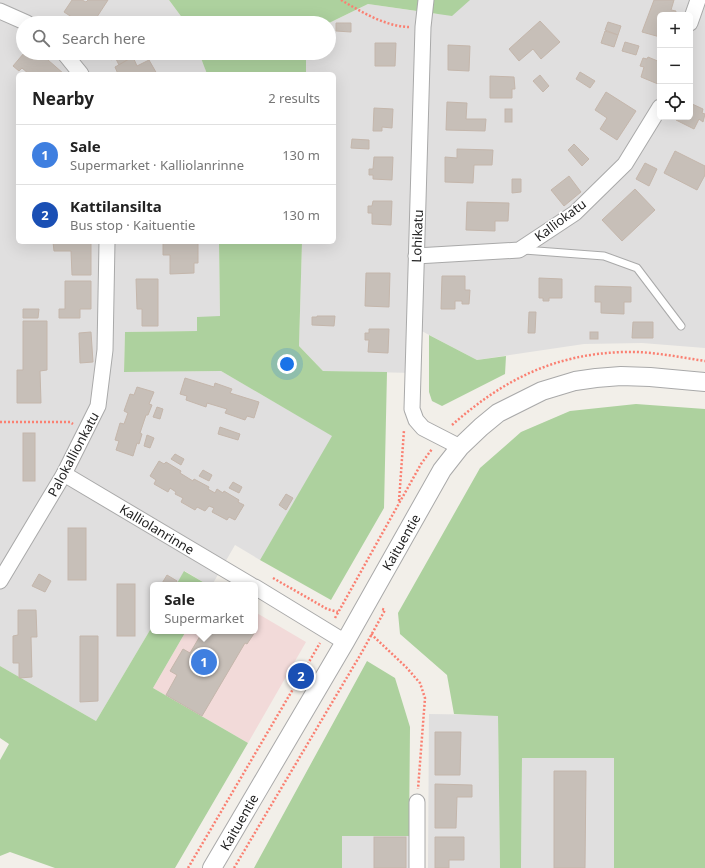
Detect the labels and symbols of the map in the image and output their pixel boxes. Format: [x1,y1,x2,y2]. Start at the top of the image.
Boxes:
street label: Kalliokatu [531,195,589,245]
street label: Lohikatu [407,209,427,263]
your location [277,354,297,374]
street label: Palokallionkatu [43,408,103,500]
street label: Kalliolanrinne [116,500,198,558]
street label: Kaituentie [378,511,424,573]
pin: 1 [191,647,217,677]
pin: 2 [288,661,314,691]
street label: Kaituentie [216,791,262,853]

